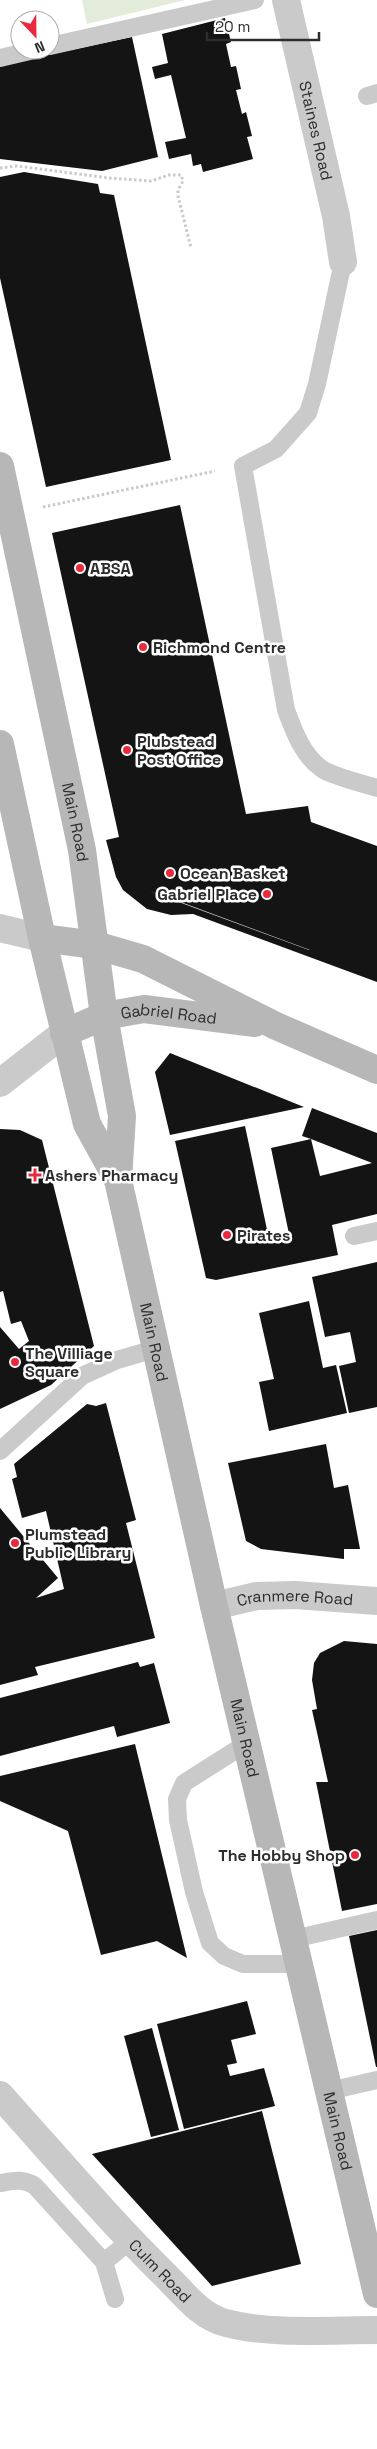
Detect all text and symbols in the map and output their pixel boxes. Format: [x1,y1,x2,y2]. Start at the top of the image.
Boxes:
north arrow [10,10,60,60]
scale bar [207,10,320,42]
text: 20 m [215,17,250,36]
text: N [32,37,48,57]
street label: Staines Road [295,79,338,182]
place label: ABSA [90,558,131,579]
marker: ABSA [74,562,86,574]
place label: Richmond Centre [153,637,286,658]
marker: Richmond Centre [137,641,149,653]
place label: Plubstead Post Office [137,731,221,770]
marker: Plubstead Post Office [121,744,133,756]
street label: Main Road [57,781,94,863]
place label: Ocean Basket [180,863,286,884]
marker: Ocean Basket [164,867,176,879]
place label: Gabriel Place [157,884,257,905]
marker: Gabriel Place [261,888,273,900]
street label: Gabriel Road [119,998,218,1029]
place label: Ashers Pharmacy [45,1165,178,1186]
marker: Ashers Pharmacy [29,1169,41,1181]
place label: Pirates [237,1225,290,1246]
marker: Pirates [221,1229,233,1241]
street label: Main Road [135,1301,174,1384]
place label: The Villiage Square [25,1343,113,1382]
marker: The Villiage Square [9,1356,21,1368]
place label: Plumstead Public Library [25,1524,131,1563]
marker: Plumstead Public Library [9,1537,21,1549]
street label: Cranmere Road [235,1585,354,1611]
street label: Main Road [226,1696,265,1779]
place label: The Hobby Shop [218,1845,345,1866]
marker: The Hobby Shop [349,1849,361,1861]
street label: Main Road [319,2090,358,2172]
street label: Culm Road [125,2234,196,2307]

